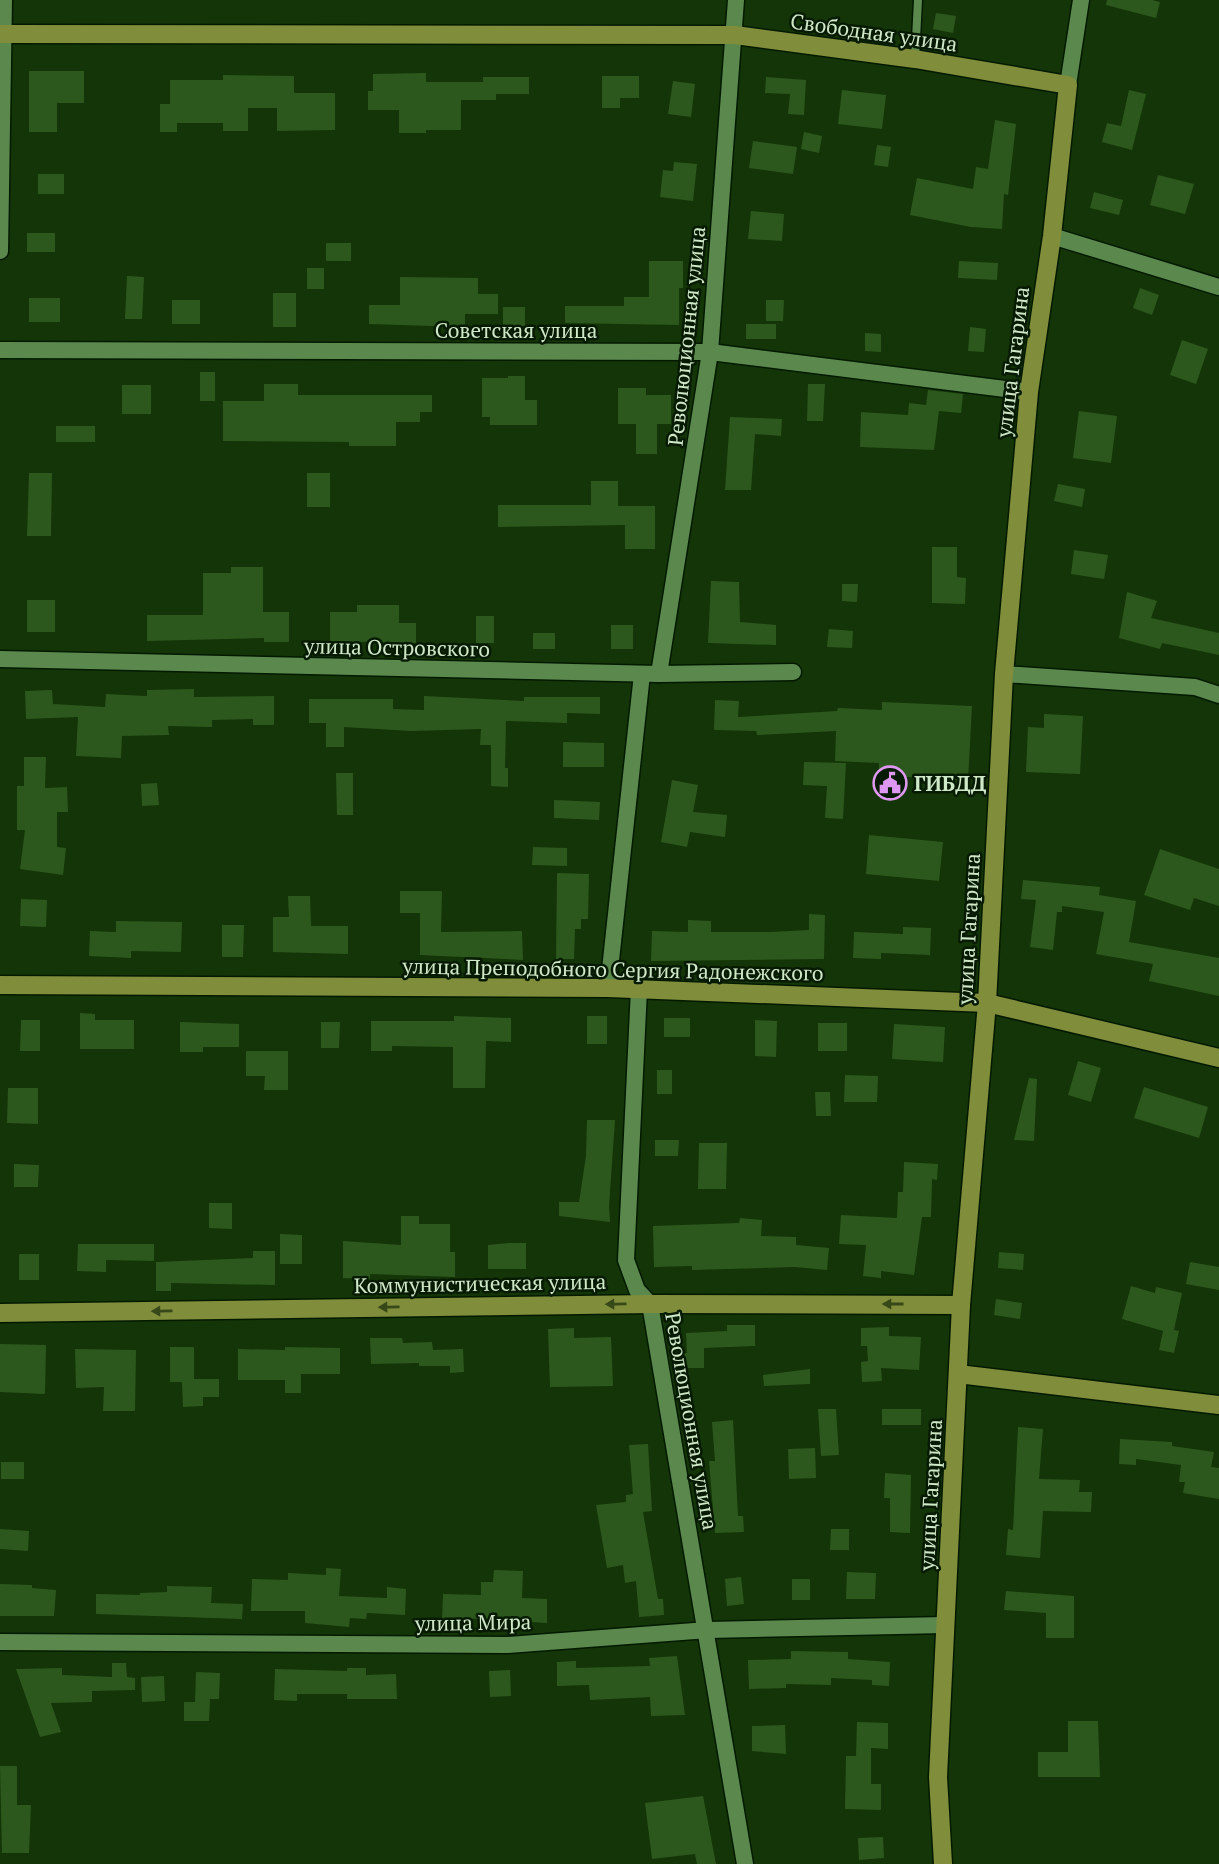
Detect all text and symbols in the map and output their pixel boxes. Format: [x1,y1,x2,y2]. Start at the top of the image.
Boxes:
street label: Свободная улица [789,6,960,58]
street label: Революционная улица [661,225,711,447]
street label: улица Гагарина [989,285,1035,440]
street label: Советская улица [435,316,598,344]
street label: улица Островского [303,631,490,663]
public building icon: ГИБДД [871,764,909,802]
place label: ГИБДД [914,769,987,797]
street label: улица Гагарина [950,852,986,1006]
street label: улица Преподобного Сергия Радонежского [401,951,824,987]
street label: Коммунистическая улица [354,1267,607,1299]
one-way arrow [882,1298,904,1310]
one-way arrow [605,1299,627,1310]
one-way arrow [378,1302,400,1313]
one-way arrow [150,1305,172,1316]
street label: Революционная улица [659,1310,725,1532]
street label: улица Гагарина [912,1418,948,1572]
street label: улица Мира [413,1607,532,1637]

